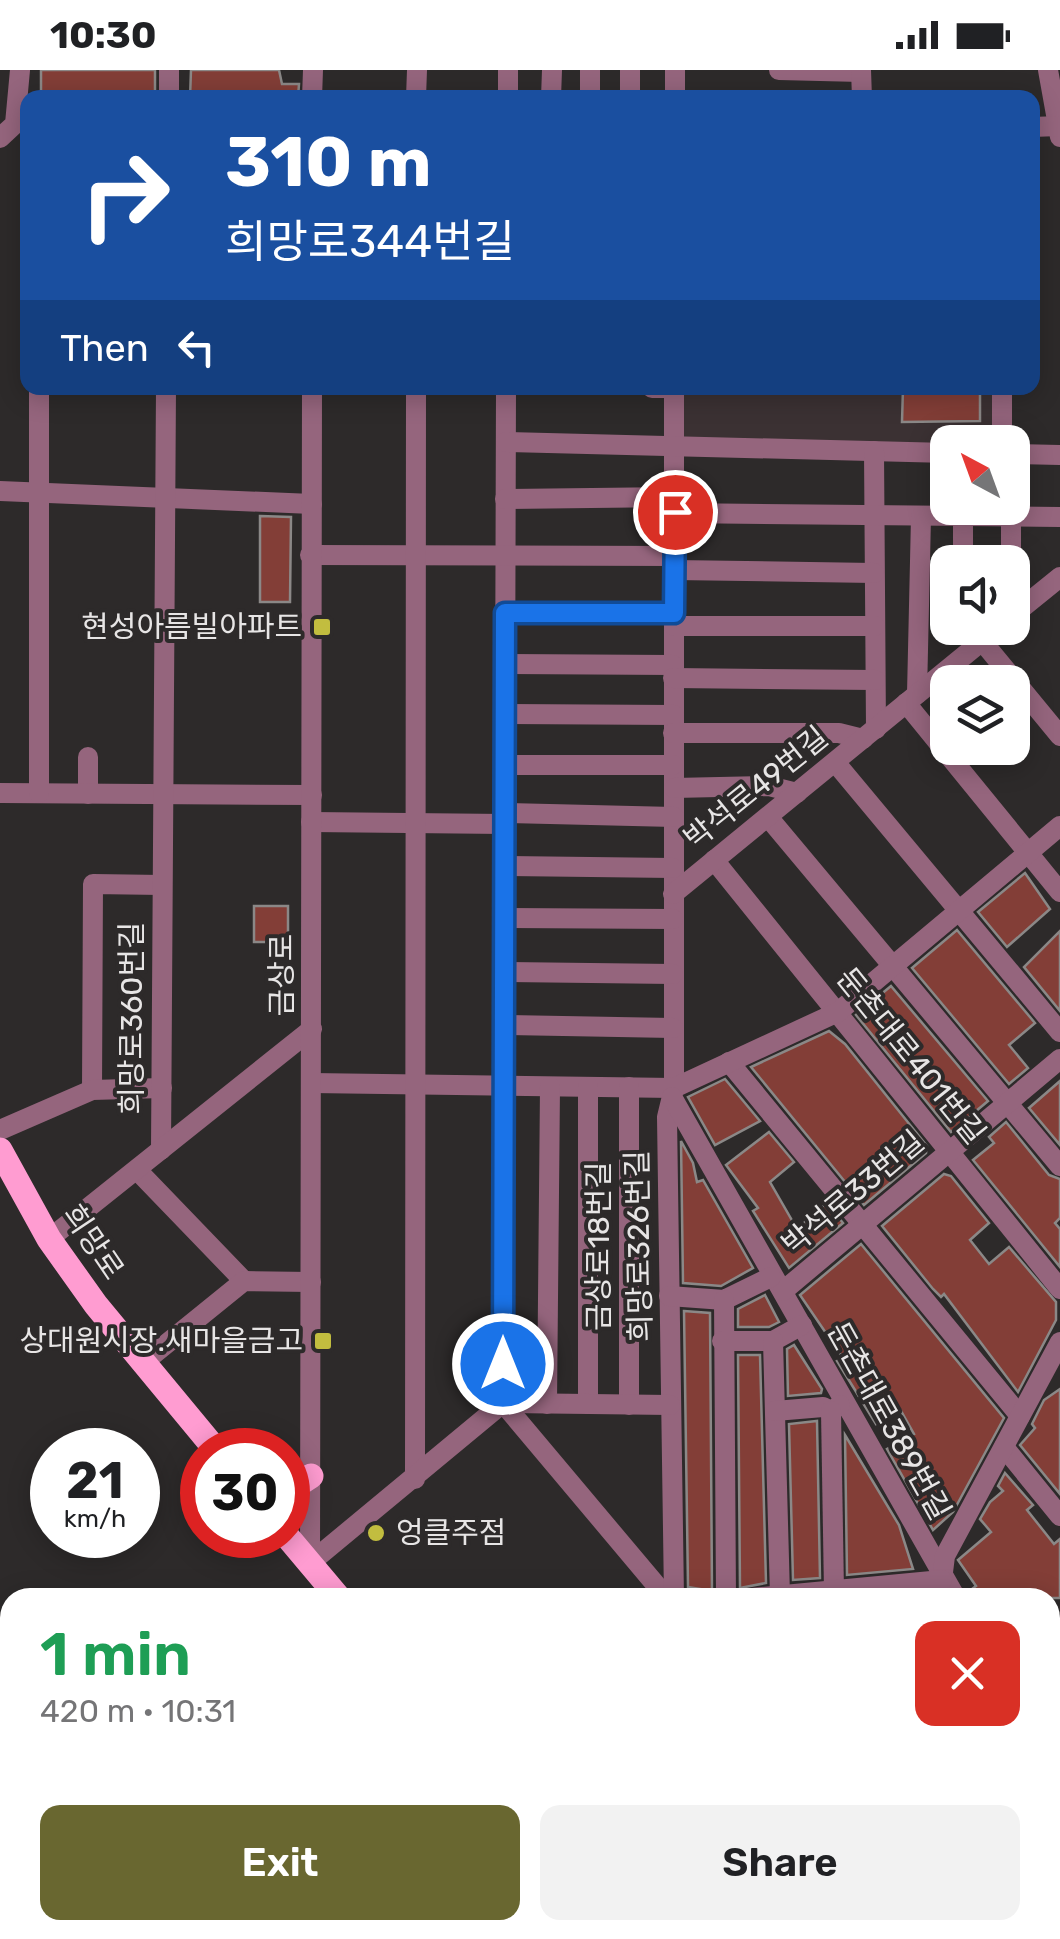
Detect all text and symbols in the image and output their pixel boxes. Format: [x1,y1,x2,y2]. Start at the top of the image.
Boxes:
text: 10:30 [50,12,157,58]
text: 310 m [225,121,432,204]
icon: right [60,130,190,260]
text: 희망로344번길 [225,215,515,268]
icon: left [169,320,224,375]
text: Then [60,325,149,371]
north arrow [930,425,1030,525]
map controls [930,425,1030,765]
pin [633,470,718,555]
icon: arrive [648,485,703,540]
button: sound [930,545,1030,645]
place label: 현성아름빌아파트 [81,609,302,645]
marker: 현성아름빌아파트 [311,616,333,638]
button: layers [930,665,1030,765]
street label: 박석로49번길 [677,719,835,857]
street label: 희망로360번길 [114,921,150,1115]
street label: 금상로 [264,934,300,1016]
street label: 둔촌대로401번길 [829,961,993,1151]
street label: 박석로33번길 [775,1123,931,1263]
street label: 희망로326번길 [619,1150,659,1342]
street label: 금상로18번길 [581,1161,617,1331]
street label: 희망로 [55,1198,131,1286]
position arrow [451,1312,555,1416]
street label: 둔촌대로389번길 [820,1316,958,1526]
place label: 상대원시장.새마을금고 [19,1323,303,1359]
marker: 상대원시장.새마을금고 [312,1330,334,1352]
speed limit sign: 30 [180,1428,310,1558]
text: 21 [66,1451,124,1511]
text: km/h [64,1504,126,1533]
place label: 엉클주점 [396,1515,506,1551]
marker: 엉클주점 [365,1522,387,1544]
text: 1 min [40,1619,191,1690]
button: close [915,1621,1020,1726]
text: 420 m · 10:31 [40,1692,236,1730]
button: Exit [40,1805,520,1920]
button: Share [540,1805,1020,1920]

